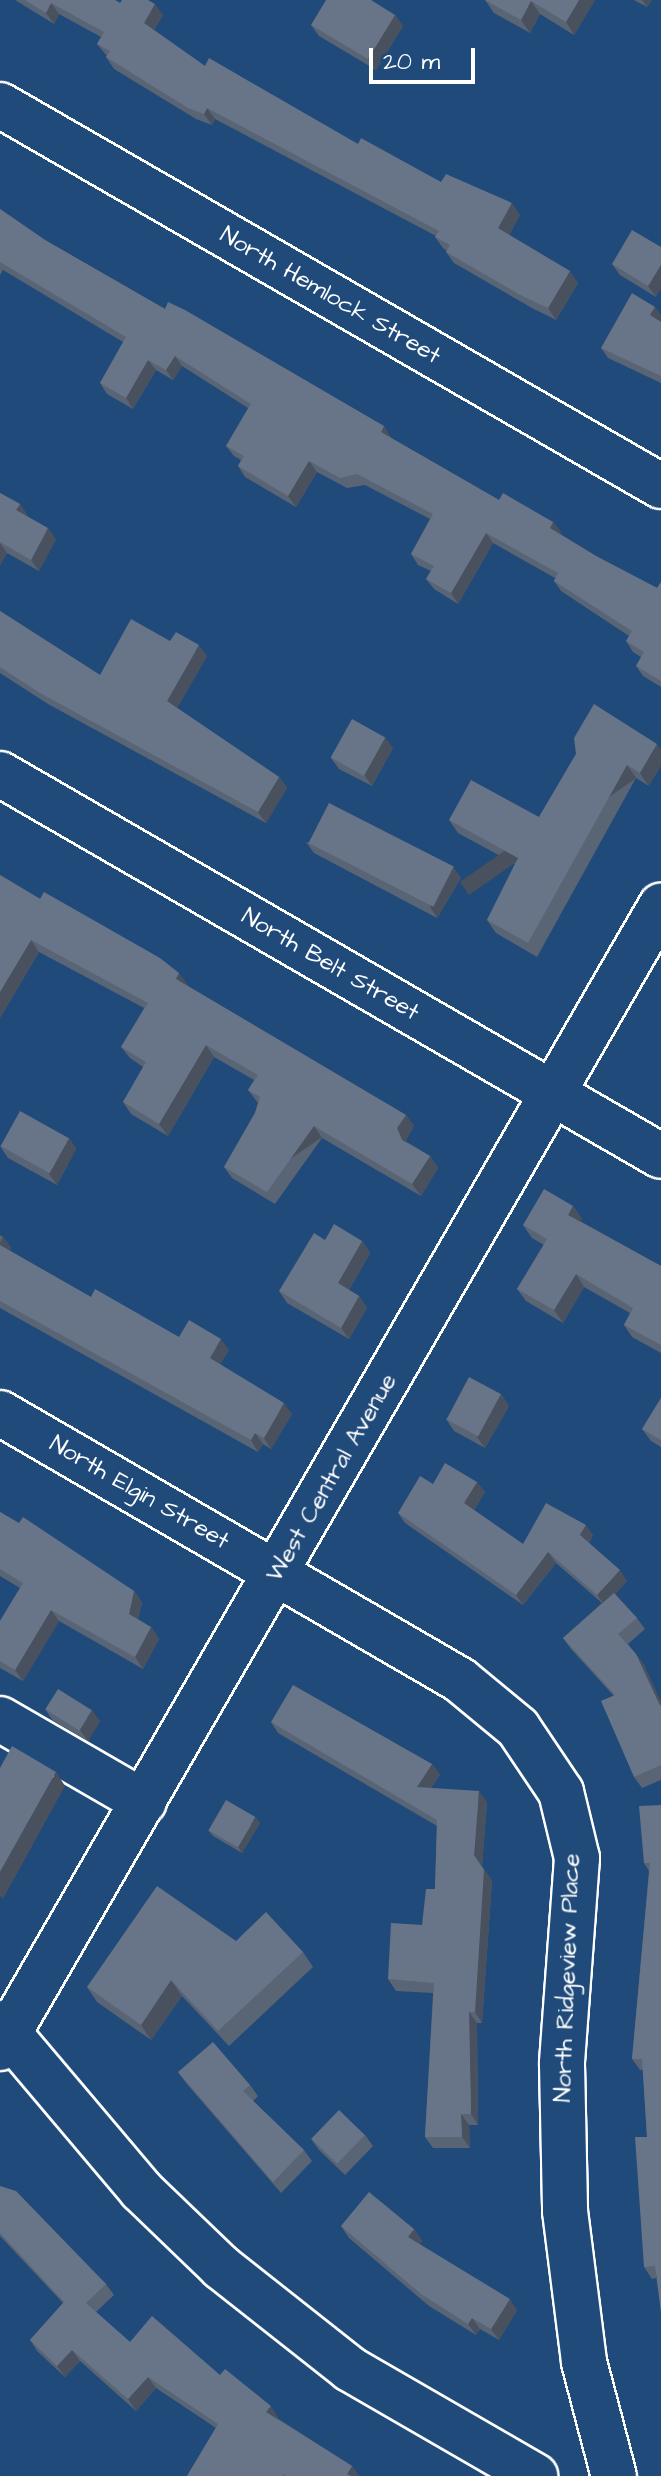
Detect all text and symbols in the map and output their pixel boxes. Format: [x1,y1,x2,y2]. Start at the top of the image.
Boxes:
scale bar [373,32,479,82]
text: 20 m [383,45,440,79]
street label: North Hemlock Street [215,221,445,371]
street label: North Belt Street [236,902,424,1028]
street label: West Central Avenue [261,1369,403,1587]
street label: North Elgin Street [44,1430,234,1556]
street label: North Ridgeview Place [549,1853,587,2103]

